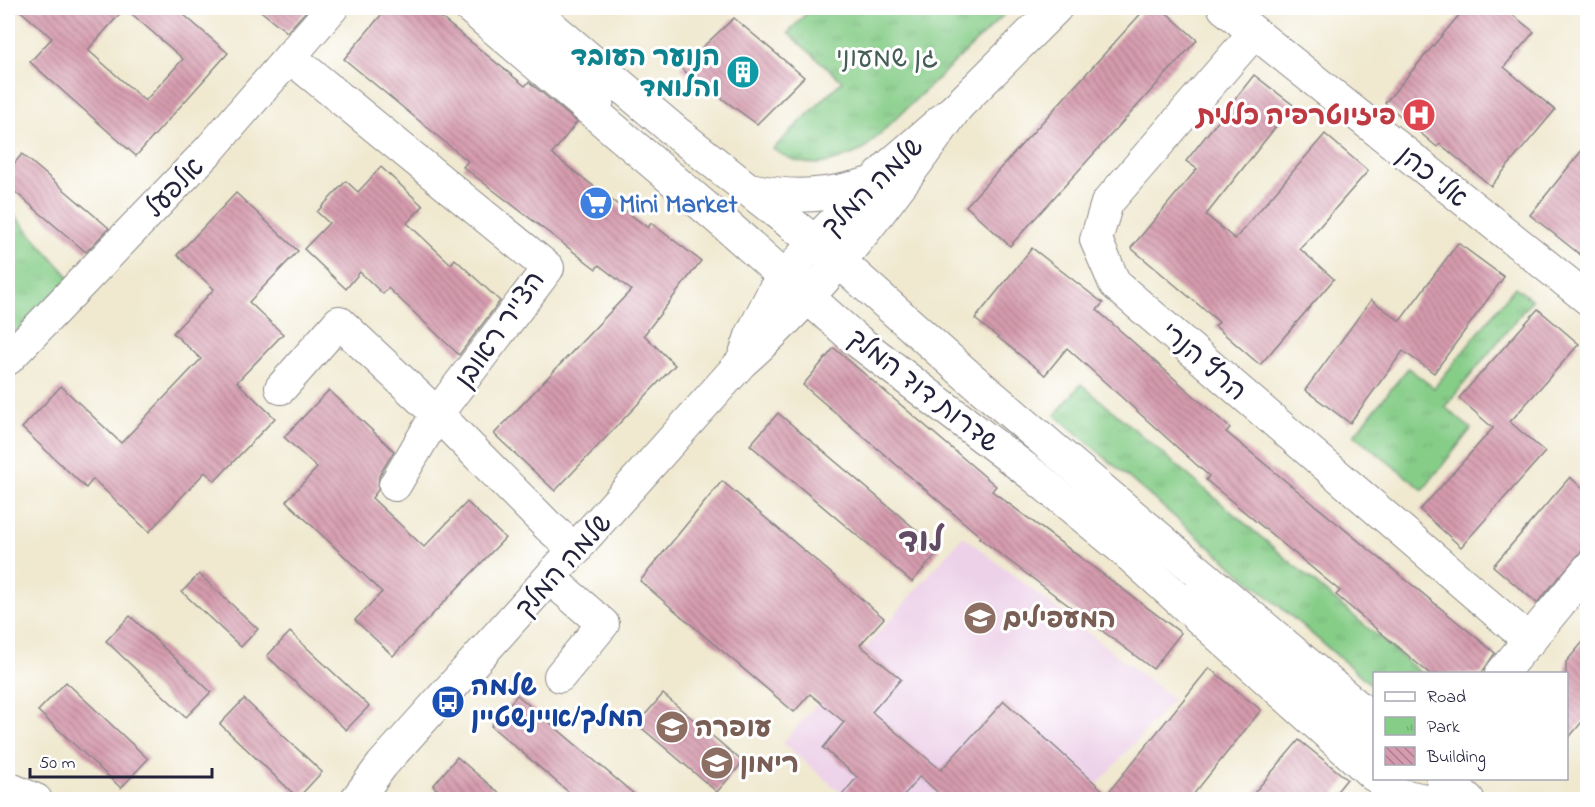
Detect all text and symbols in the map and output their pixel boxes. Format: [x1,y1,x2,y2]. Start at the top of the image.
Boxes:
place label: הנוער העובד והלומד [571,39,720,109]
park label: גן שמעוני [836,40,938,79]
building icon: הנוער העובד והלומד [725,54,761,90]
hospital icon: פיזיוטרפיה כללית [1401,97,1437,133]
place label: פיזיוטרפיה כללית [1195,98,1396,137]
street label: שלמה המלך [814,129,934,246]
street label: אלי כהן [1388,137,1475,219]
street label: אלפעל [137,150,215,228]
supermarket icon: Mini Market [578,185,614,221]
place label: Mini Market [619,186,738,225]
street label: הצייר ראובן [446,264,556,397]
street label: הרץ הנרי [1151,314,1254,411]
street label: שדרות דוד המלך [839,320,1006,464]
street label: שלמה המלך [507,506,622,628]
district label: לוד [898,519,944,567]
school or university icon: המעפילים [962,600,998,636]
place label: המעפילים [1003,601,1116,640]
place label: שלמה המלך/איינשטיין [471,669,644,739]
legend [1373,672,1568,780]
bus stop icon: שלמה המלך/איינשטיין [430,684,466,720]
text: Road [1427,685,1466,711]
school or university icon: עופרה [654,709,690,745]
place label: עופרה [695,710,772,749]
text: Park [1427,715,1460,741]
scale bar [30,741,212,779]
school or university icon: רימון [699,745,735,781]
text: Building [1426,745,1486,772]
place label: רימון [740,746,799,785]
text: 50 m [39,751,76,777]

